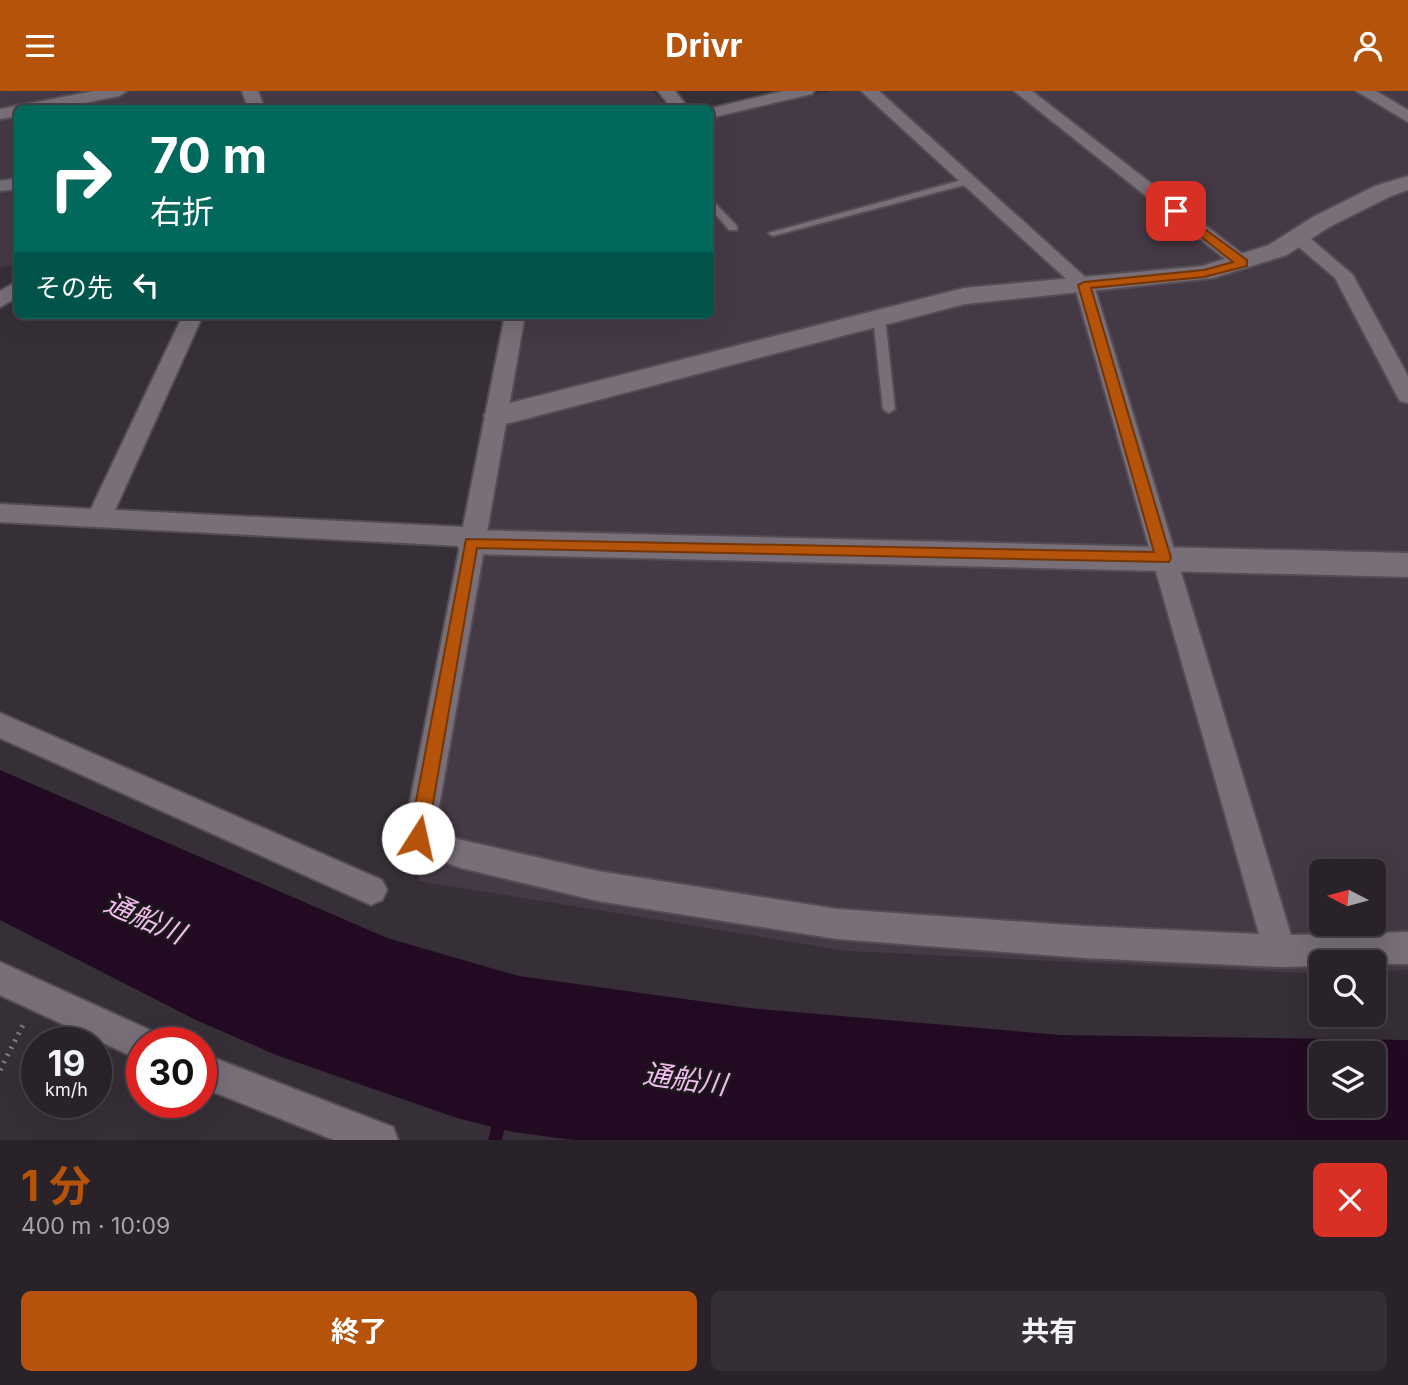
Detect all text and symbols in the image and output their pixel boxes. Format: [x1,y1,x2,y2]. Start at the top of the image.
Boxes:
text: Drivr [665,26,743,65]
icon: menu [21,27,59,65]
icon: person [1349,27,1387,65]
text: 70 m [150,126,267,185]
icon: right [35,133,126,224]
pin [1146,181,1206,241]
text: 右折 [150,192,214,231]
icon: arrive [1157,192,1195,230]
icon: left [127,266,165,304]
text: その先 [35,272,113,303]
position arrow [381,801,455,875]
north arrow [1309,859,1386,936]
map controls [1309,859,1386,1118]
water label: 通船川 [100,885,193,952]
button: search [1309,950,1386,1027]
speed limit sign: 30 [126,1027,217,1118]
button: layers [1309,1041,1386,1118]
text: 19 [48,1042,85,1084]
water label: 通船川 [641,1056,732,1102]
text: km/h [45,1079,88,1100]
text: 1 分 [21,1160,91,1211]
button: close [1313,1163,1387,1237]
text: 400 m · 10:09 [21,1212,170,1240]
button: 終了 [21,1291,697,1371]
button: 共有 [711,1291,1387,1371]

